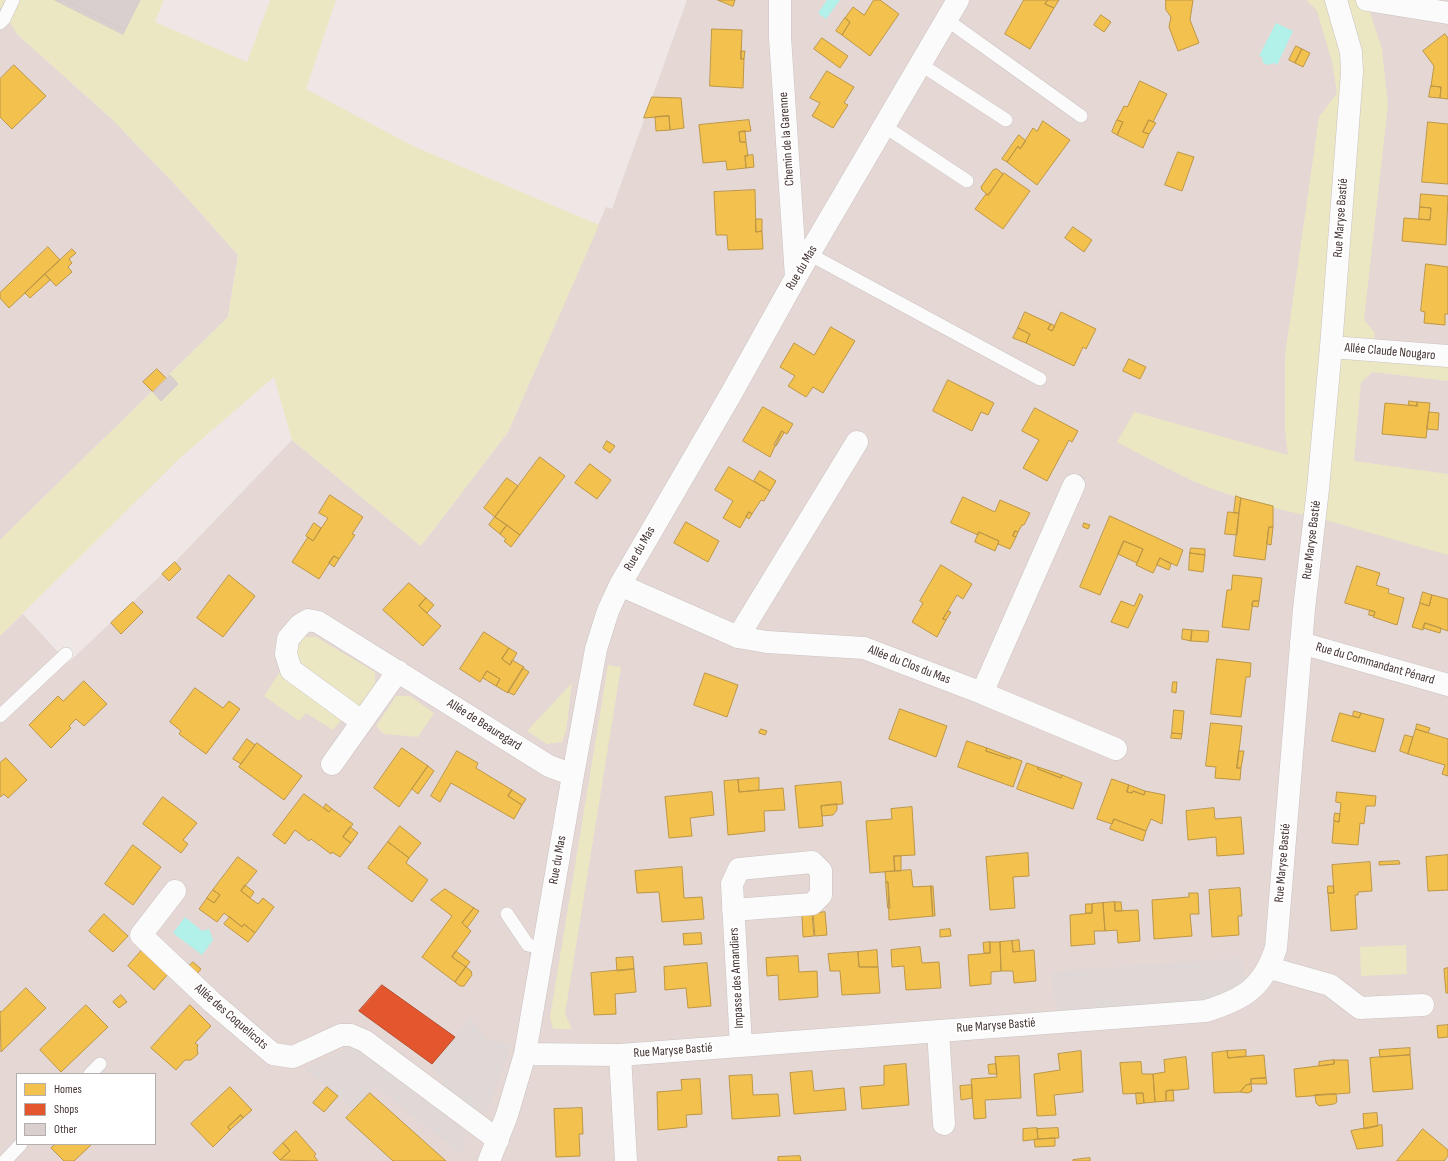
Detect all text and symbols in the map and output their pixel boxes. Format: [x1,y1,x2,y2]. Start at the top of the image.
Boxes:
street label: Chemin de la Garenne [776,91,798,187]
street label: Rue Maryse Bastié [1330,178,1352,258]
street label: Rue du Mas [783,243,821,293]
street label: Allée Claude Nougaro [1344,340,1436,364]
street label: Rue Maryse Bastié [1299,500,1325,580]
street label: Rue du Mas [621,524,659,574]
street label: Rue du Commandant Pénard [1314,640,1436,688]
street label: Allée du Clos du Mas [866,642,952,688]
street label: Allée de Beauregard [444,696,524,754]
street label: Rue Maryse Bastié [1272,823,1294,903]
street label: Rue du Mas [546,834,570,886]
street label: Impasse des Amandiers [727,927,747,1029]
street label: Allée des Coquelicots [191,981,271,1053]
street label: Rue Maryse Bastié [956,1015,1036,1037]
street label: Rue Maryse Bastié [633,1040,713,1062]
legend [16,1073,156,1145]
text: Homes [54,1082,82,1097]
text: Shops [54,1102,79,1117]
text: Other [54,1122,77,1137]

